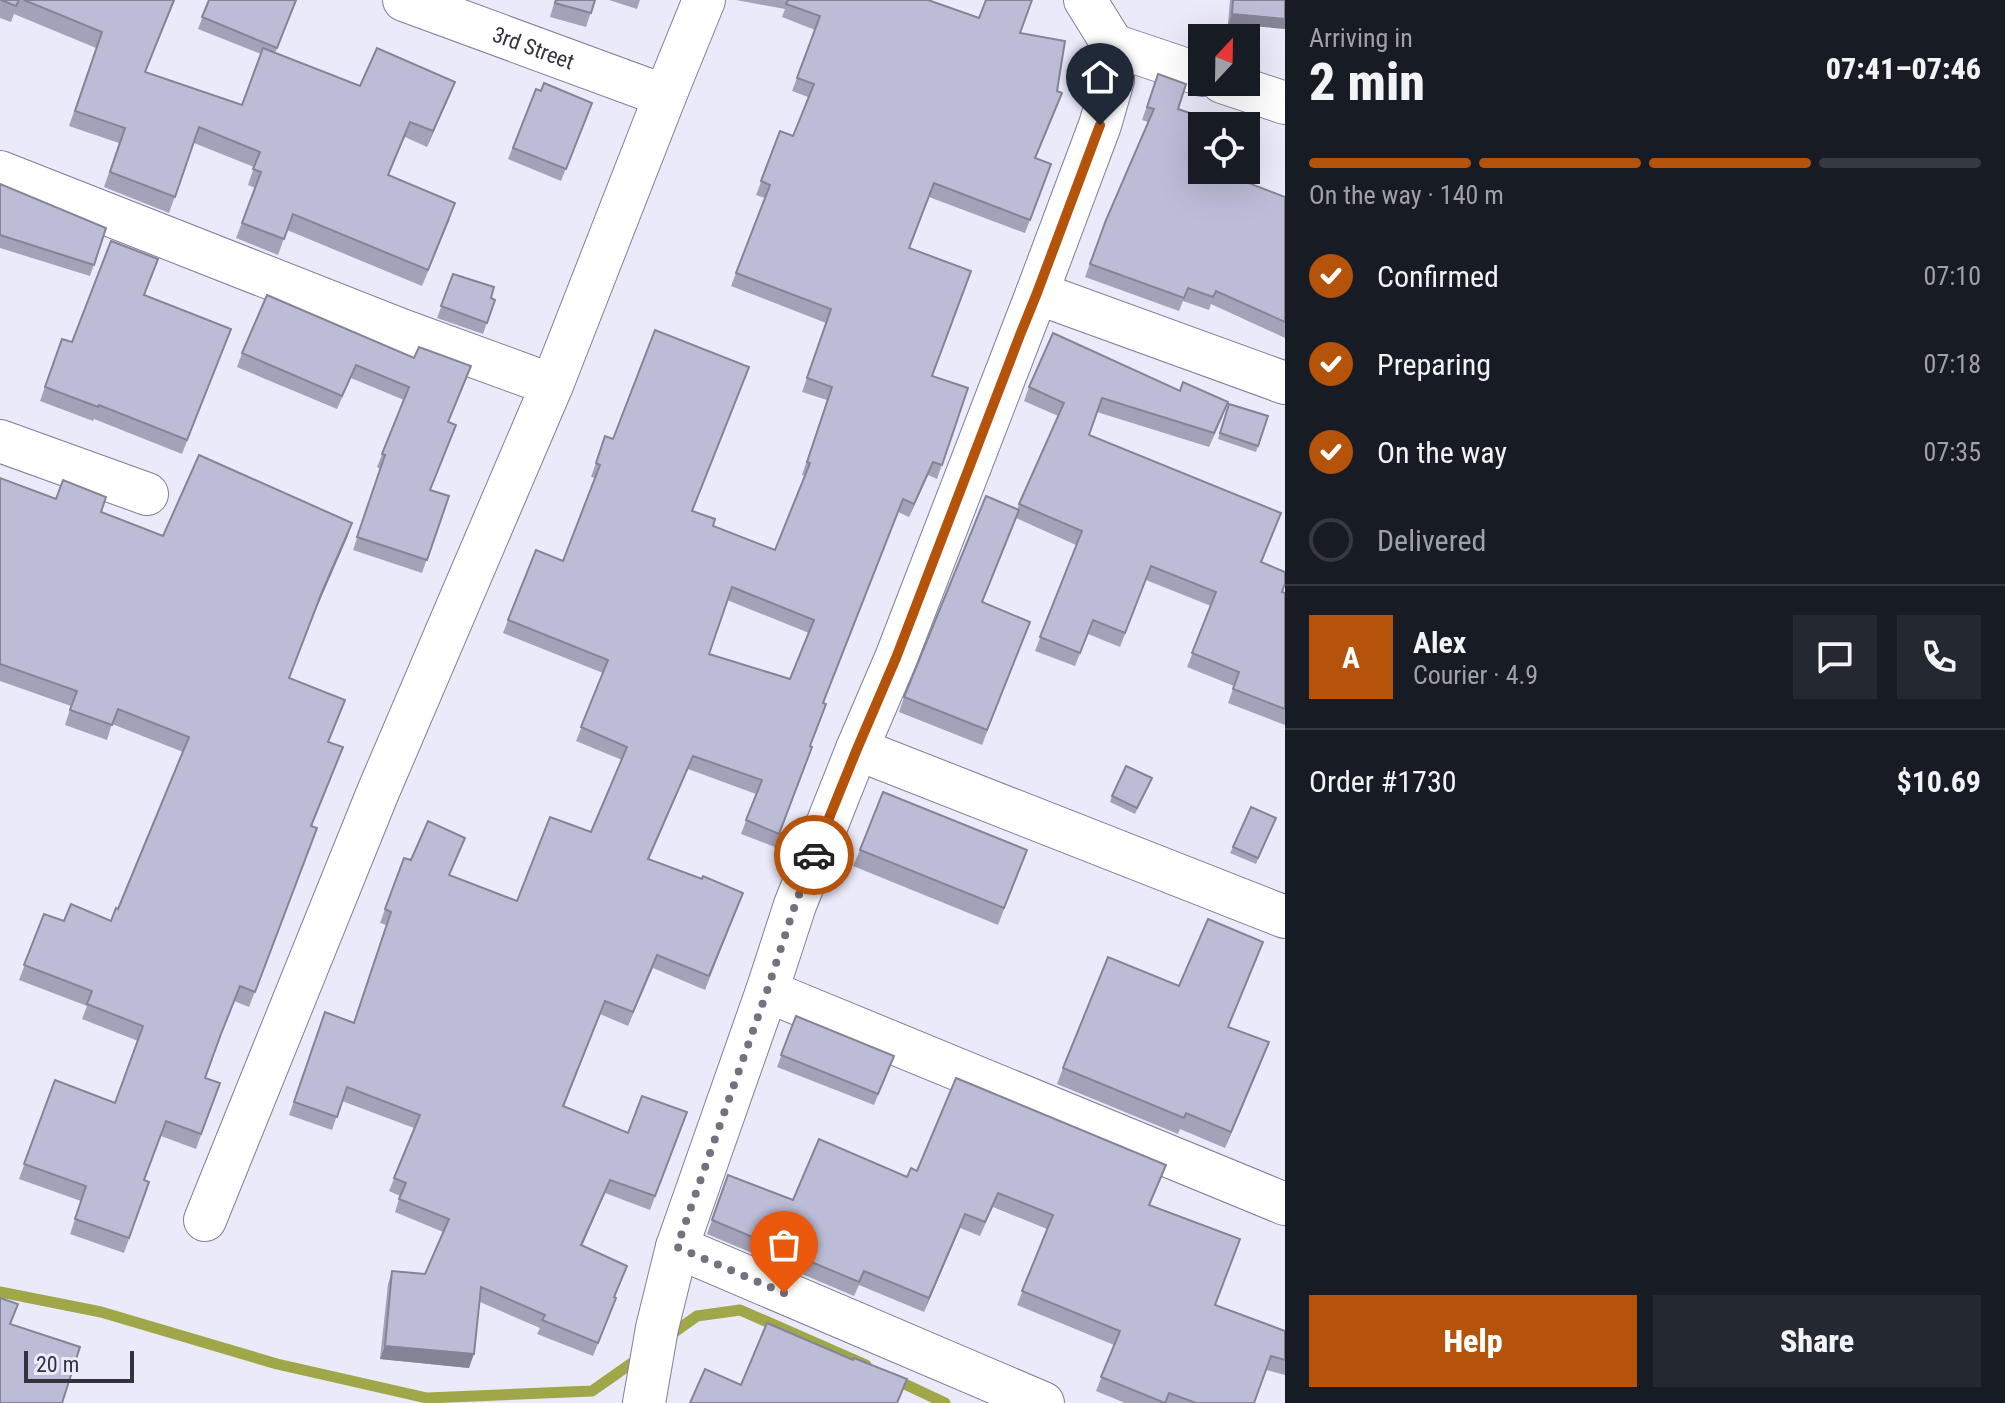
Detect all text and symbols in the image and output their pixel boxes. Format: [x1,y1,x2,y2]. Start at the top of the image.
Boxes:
street label: 3rd Street [489,22,578,74]
text: Arriving in [1309,23,1413,53]
north arrow [1188,24,1260,96]
map controls [1188,24,1260,184]
pin [1066,43,1134,125]
text: 07:41–07:46 [1826,51,1981,86]
text: 2 min [1309,52,1425,113]
icon: home [1078,55,1122,99]
button: locate [1188,112,1260,184]
text: On the way · 140 m [1309,180,1504,210]
icon: check [1309,254,1353,298]
text: Confirmed [1377,259,1499,294]
text: 07:10 [1924,261,1981,291]
icon: check [1309,342,1353,386]
text: Preparing [1377,347,1491,382]
text: 07:18 [1924,349,1981,379]
icon: check [1309,430,1353,474]
text: On the way [1377,435,1507,470]
text: 07:35 [1924,437,1981,467]
text: Delivered [1377,523,1486,558]
button: chat [1793,615,1877,699]
button: phone [1897,615,1981,699]
text: Alex [1413,625,1466,660]
text: A [1342,640,1360,675]
text: Courier · 4.9 [1413,660,1538,690]
text: Order #1730 [1309,764,1457,799]
text: $10.69 [1896,764,1981,799]
courier [774,815,854,895]
icon: car [792,833,836,877]
pin [750,1211,818,1293]
icon: bag [762,1223,806,1267]
button: Help [1309,1295,1637,1387]
button: Share [1653,1295,1981,1387]
scale bar [24,1347,134,1383]
text: 20 m [36,1352,79,1377]

